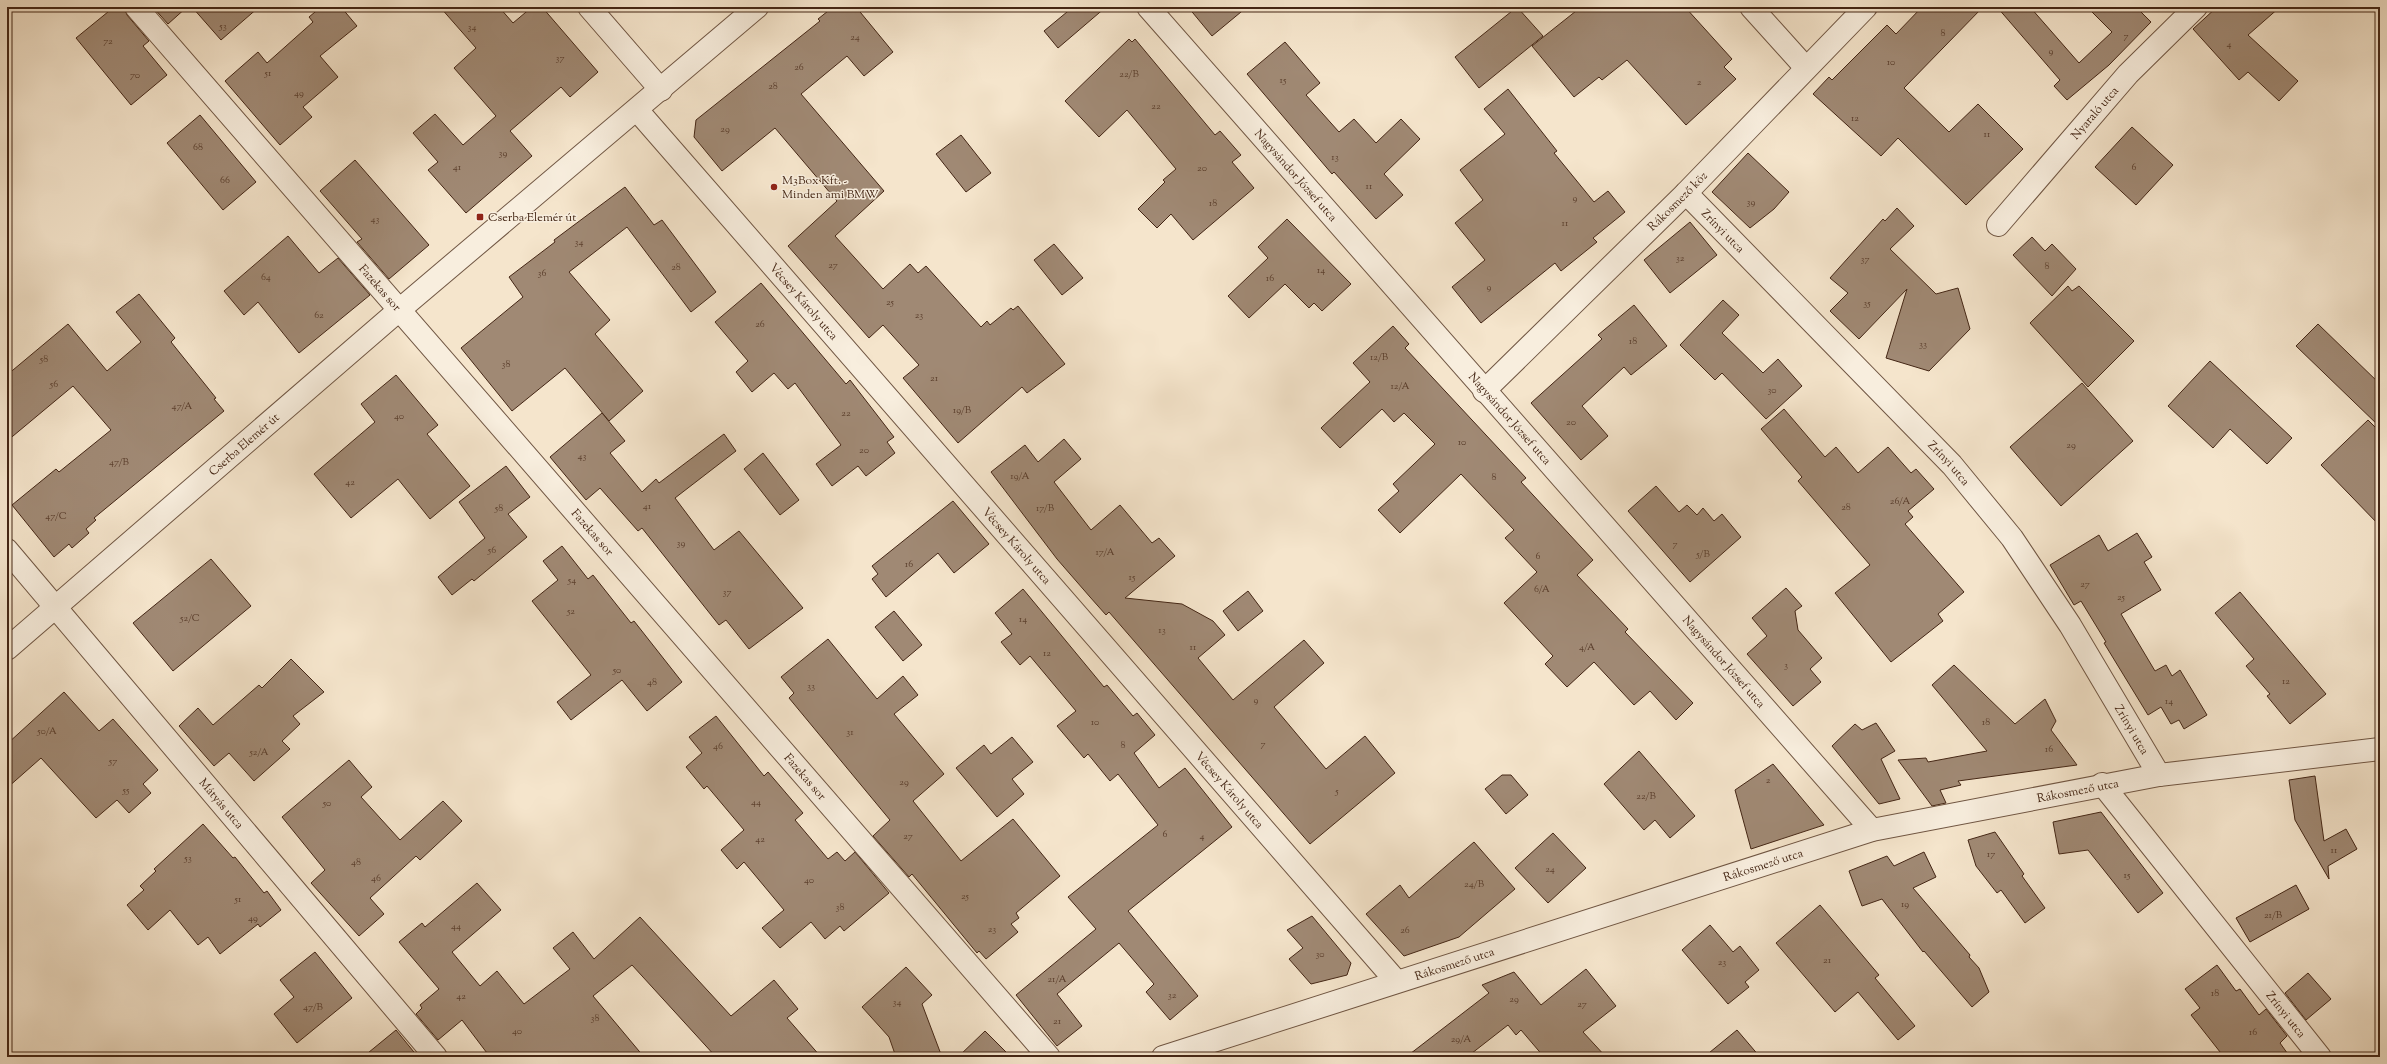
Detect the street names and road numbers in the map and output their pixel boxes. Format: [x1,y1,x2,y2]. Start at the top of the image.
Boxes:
street label: Nyaraló utca [2067,83,2124,144]
street label: Nagysándor József utca [1249,126,1341,226]
street label: Rákosmező köz [1644,167,1712,236]
street label: Zrínyi utca [1697,205,1748,258]
street label: Vécsey Károly utca [764,260,842,345]
street label: Fazekas sor [354,261,405,316]
street label: Nagysándor József utca [1463,369,1555,470]
street label: Cserba Elemér út [205,409,284,481]
street label: Zrínyi utca [1923,437,1974,490]
street label: Vécsey Károly utca [977,504,1055,589]
street label: Fazekas sor [566,505,618,561]
street label: Nagysándor József utca [1677,612,1769,713]
street label: Zrínyi utca [2109,702,2153,759]
street label: Vécsey Károly utca [1190,748,1268,834]
street label: Fazekas sor [779,750,830,805]
street label: Mátyás utca [194,775,248,834]
street label: Rákosmező utca [2036,775,2121,808]
street label: Rákosmező utca [1721,845,1806,887]
street label: Rákosmező utca [1413,943,1497,986]
street label: Zrínyi utca [2261,988,2310,1043]

